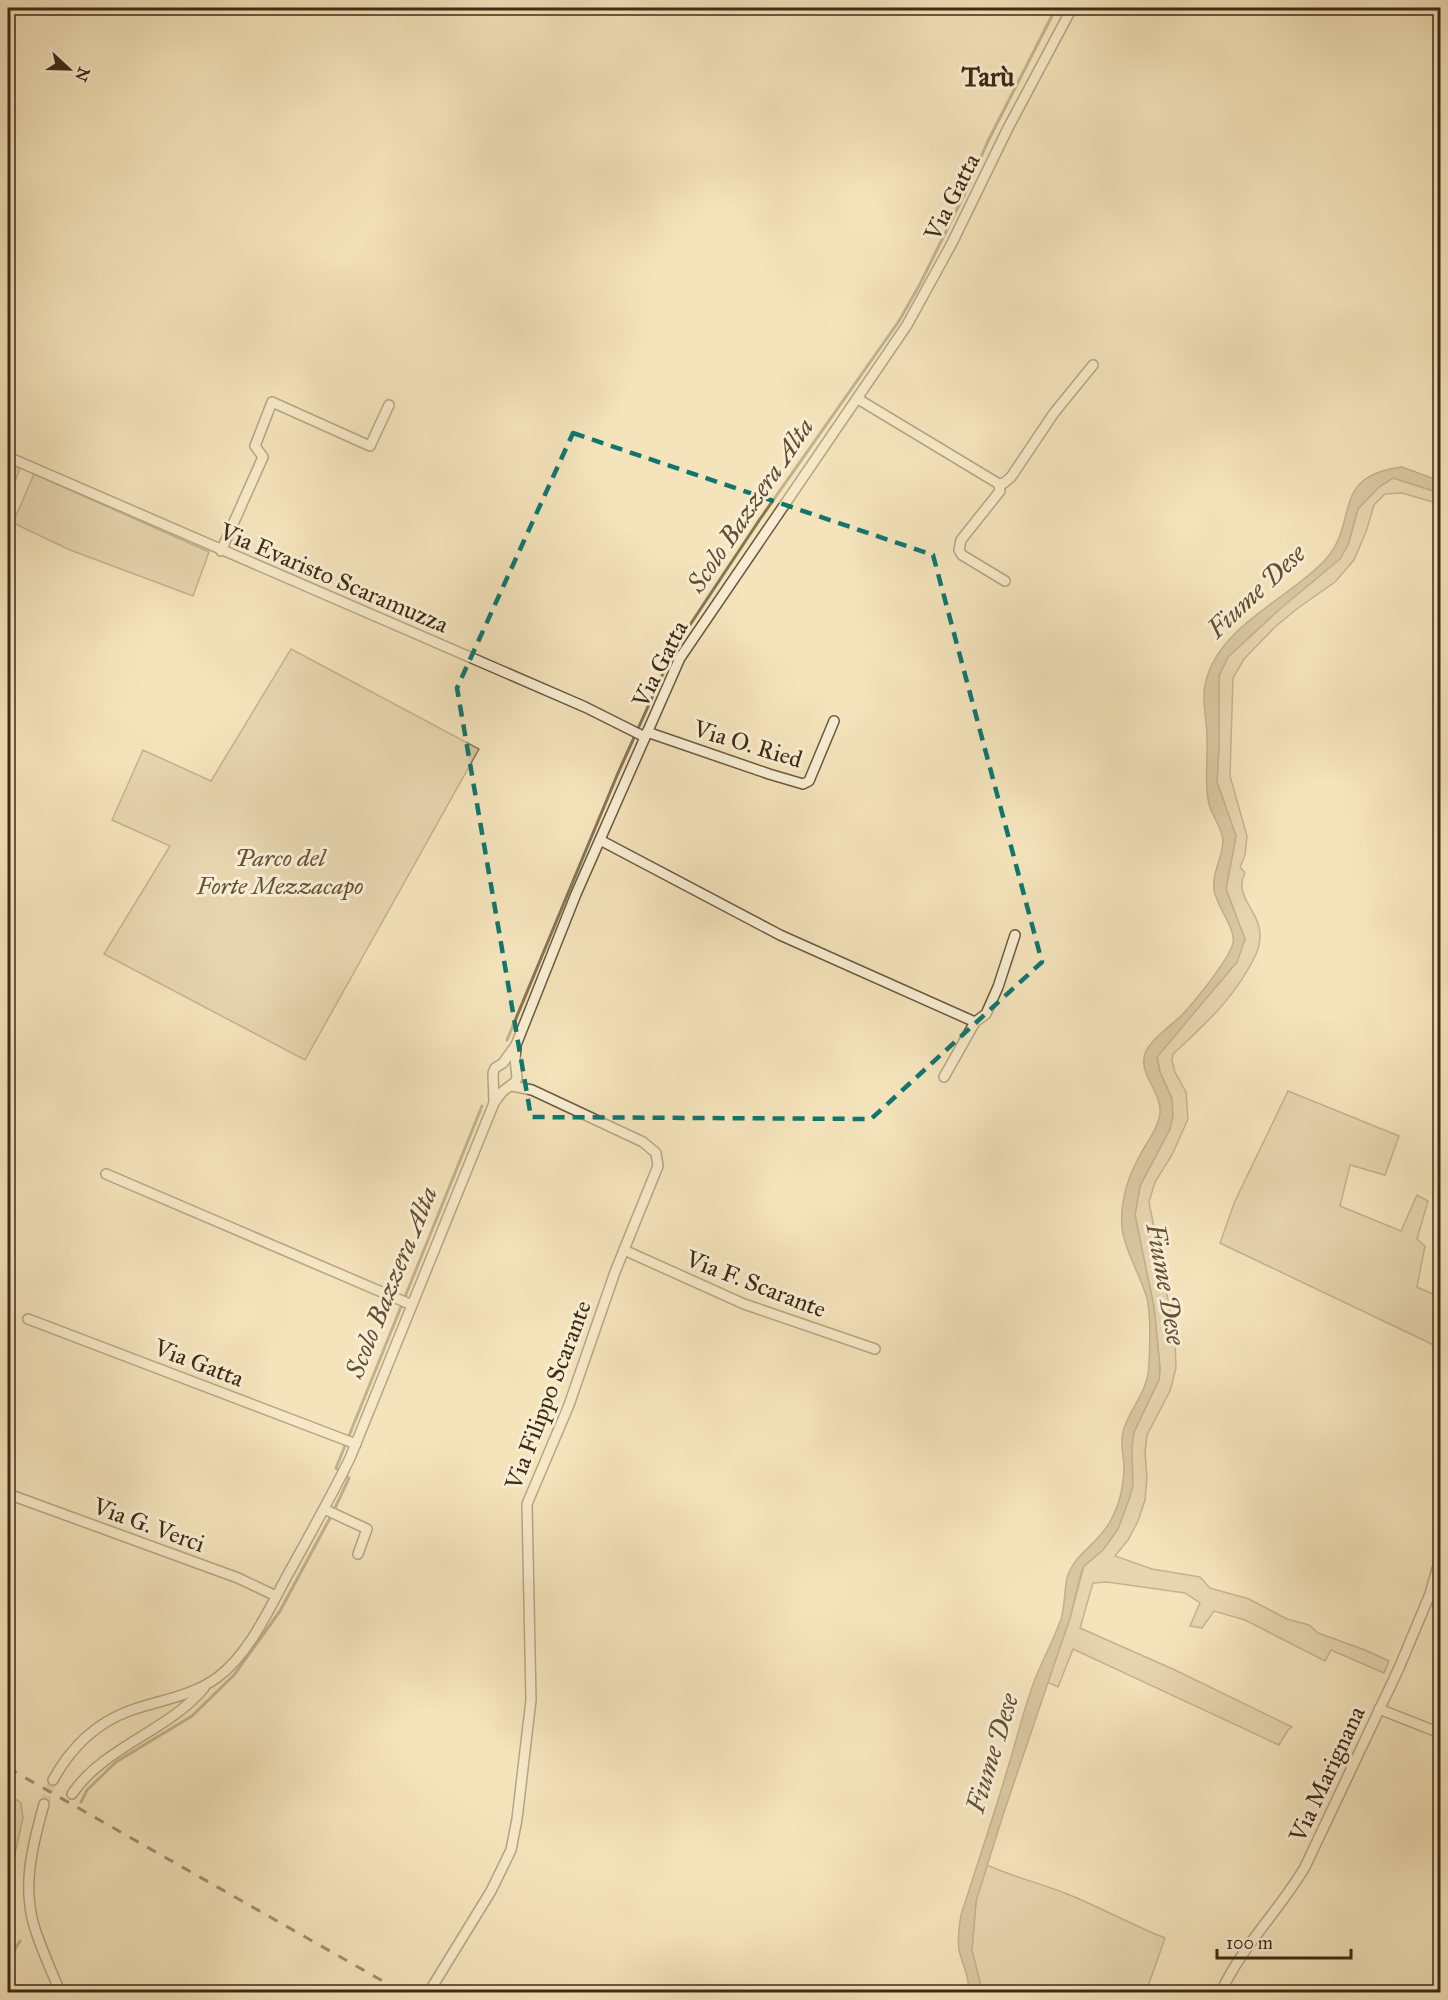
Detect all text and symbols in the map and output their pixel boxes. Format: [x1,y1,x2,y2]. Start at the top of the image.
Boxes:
north arrow [39,39,99,99]
district label: Tarù [961,60,1015,93]
text: N [71,65,94,85]
street label: Via Gatta [917,148,987,246]
water label: Scolo Bazzera Alta [679,412,820,599]
street label: Via Evaristo Scaramuzza [214,516,454,640]
water label: Fiume Dese [1199,537,1313,645]
street label: Via Gatta [625,615,695,713]
street label: Via O. Ried [689,713,806,775]
park label: Parco del Forte Mezzacapo [196,843,363,901]
water label: Scolo Bazzera Alta [338,1182,444,1383]
water label: Fiume Dese [1139,1220,1193,1349]
street label: Via F. Scarante [681,1243,830,1324]
street label: Via Filippo Scarante [498,1296,598,1495]
street label: Via Gatta [149,1332,249,1394]
street label: Via G. Verci [88,1491,209,1559]
water label: Fiume Dese [958,1688,1026,1817]
street label: Via Marignana [1282,1700,1372,1848]
scale bar [1217,1922,1350,1960]
text: 100 m [1226,1932,1273,1954]

